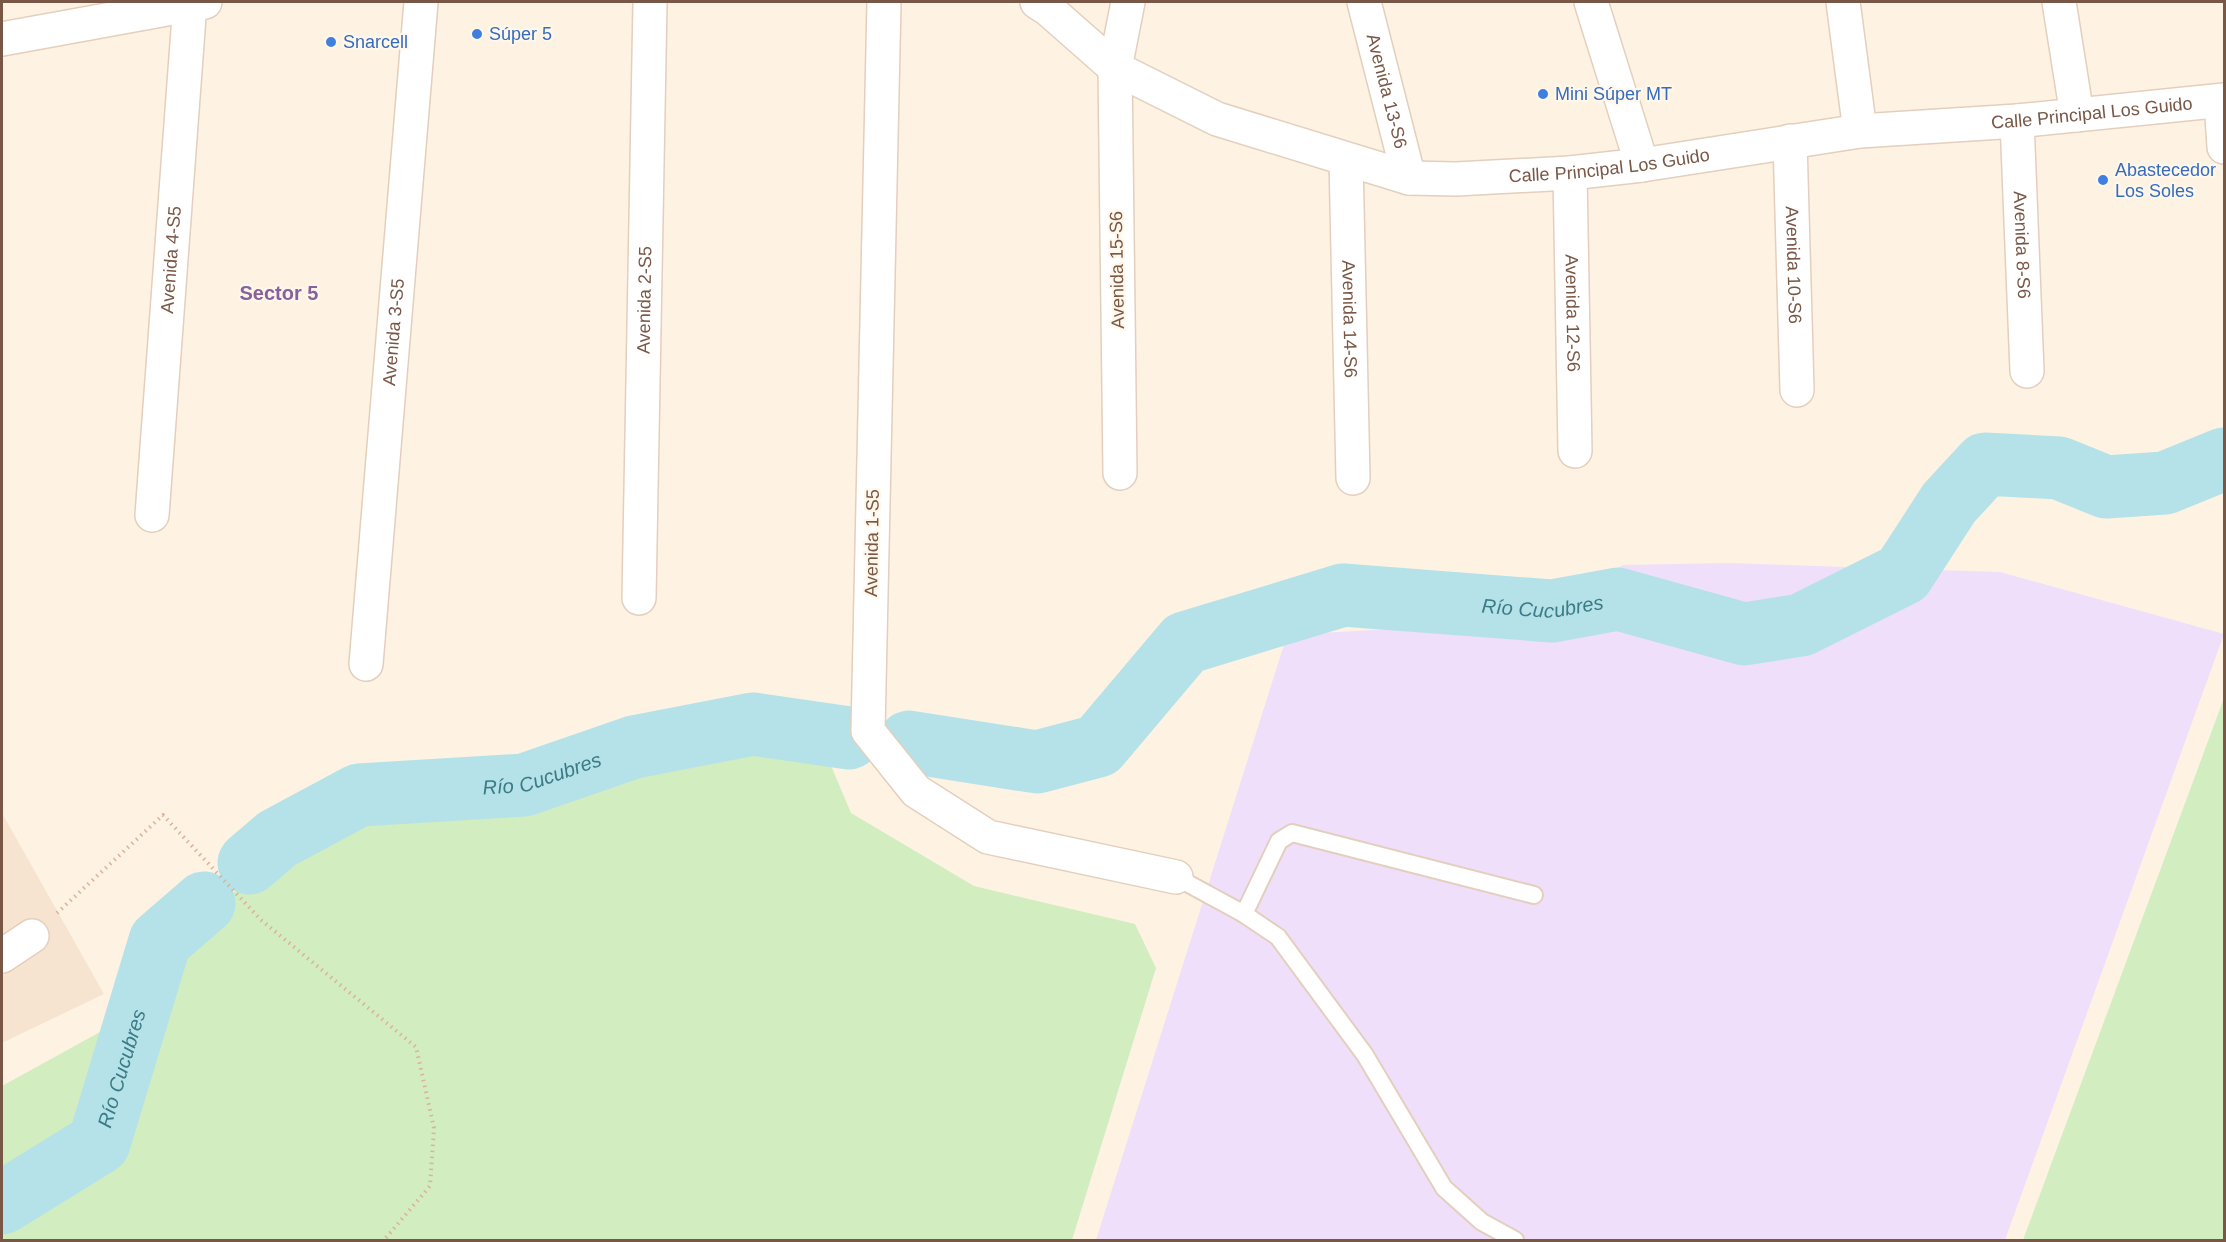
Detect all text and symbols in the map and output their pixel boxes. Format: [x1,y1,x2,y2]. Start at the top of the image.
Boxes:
place label: Súper 5 [489,24,552,44]
marker: Súper 5 [470,27,484,41]
place label: Snarcell [343,32,408,52]
street label: Avenida 13-S6 [1363,32,1411,151]
marker: Snarcell [324,35,338,49]
place label: Mini Súper MT [1555,84,1672,104]
marker: Mini Súper MT [1536,87,1550,101]
street label: Calle Principal Los Guido [1991,93,2193,133]
street label: Calle Principal Los Guido [1508,145,1711,186]
place label: Abastecedor Los Soles [2115,160,2216,201]
marker: Abastecedor Los Soles [2096,173,2110,187]
street label: Avenida 8-S6 [2010,191,2034,299]
street label: Avenida 4-S5 [157,205,185,314]
street label: Avenida 10-S6 [1782,206,1805,324]
street label: Avenida 15-S6 [1106,211,1128,329]
street label: Avenida 2-S5 [634,246,655,354]
street label: Avenida 12-S6 [1561,254,1584,372]
street label: Avenida 14-S6 [1338,260,1361,378]
street label: Avenida 3-S5 [379,278,408,387]
district label: Sector 5 [240,282,318,304]
street label: Avenida 1-S5 [861,489,883,597]
water label: Río Cucubres [1481,591,1605,622]
water label: Río Cucubres [482,748,604,798]
water label: Río Cucubres [93,1007,150,1130]

